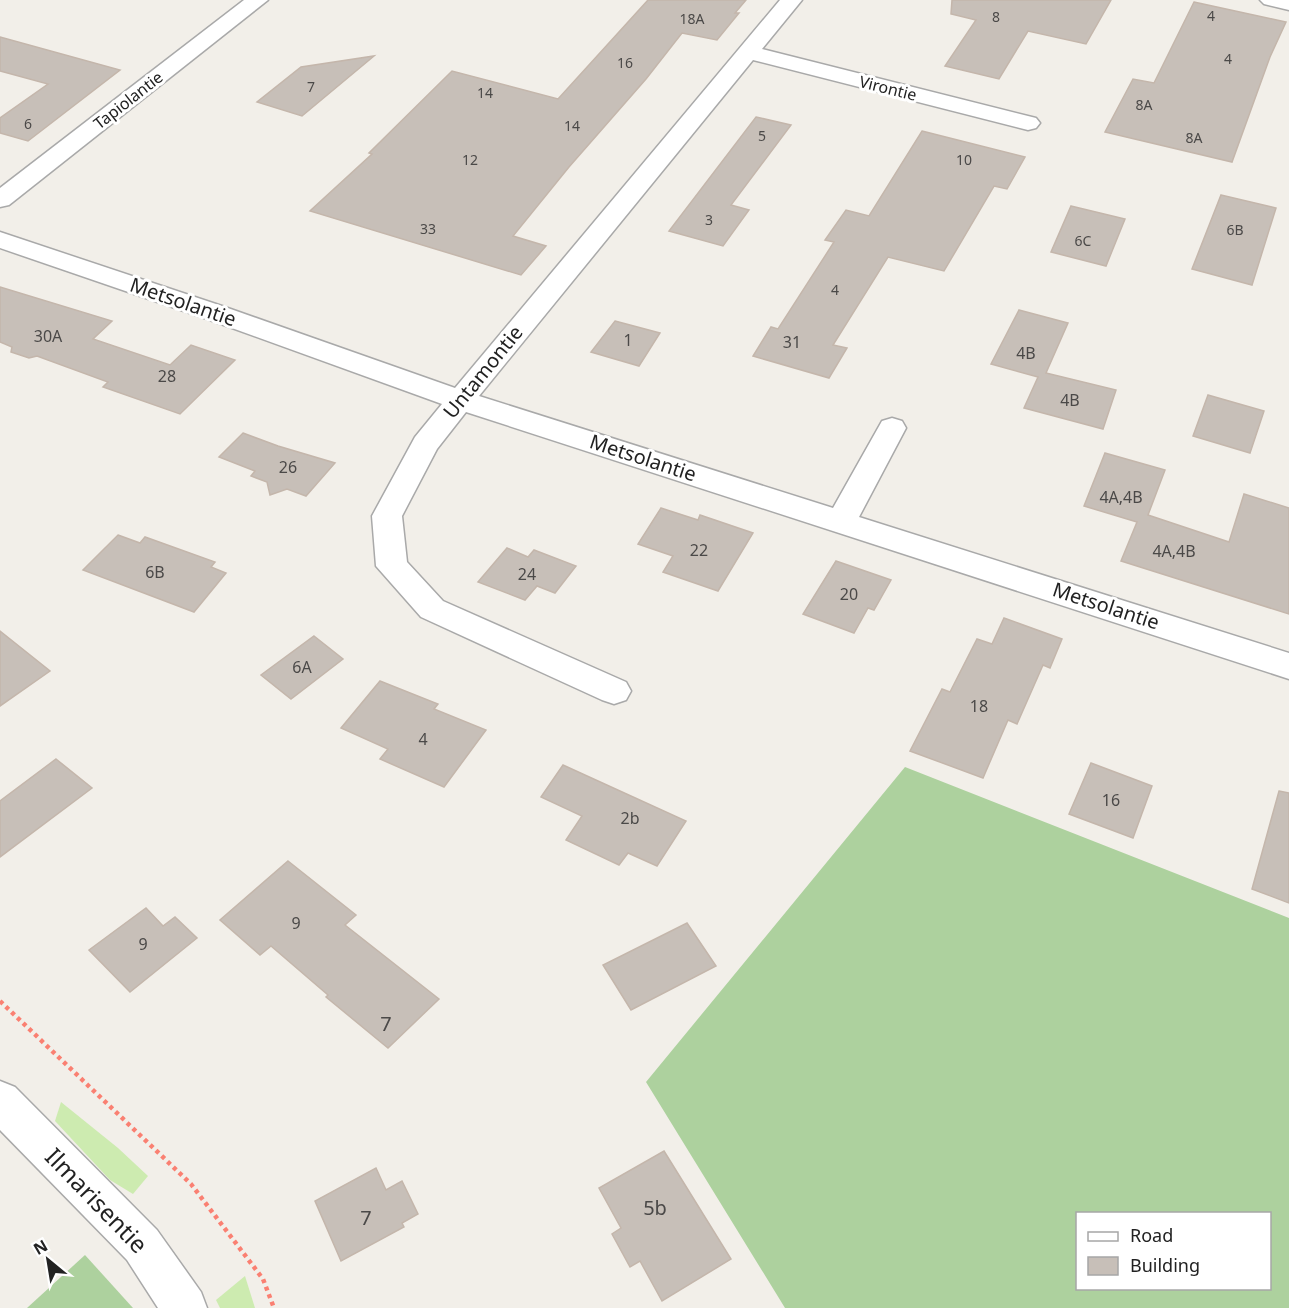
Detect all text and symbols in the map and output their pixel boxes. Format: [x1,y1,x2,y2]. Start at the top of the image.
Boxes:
house number: 4 [1207,6,1215,25]
house number: 8 [992,7,1000,26]
house number: 18A [680,9,705,28]
house number: 4 [1224,49,1232,68]
house number: 16 [617,53,633,72]
street label: Tapiolantie [89,66,167,134]
street label: Virontie [857,70,919,106]
house number: 7 [307,77,315,96]
house number: 14 [477,83,493,102]
house number: 8A [1136,95,1153,114]
house number: 6 [24,114,32,133]
house number: 14 [564,116,580,135]
house number: 5 [758,126,766,145]
house number: 8A [1186,128,1203,147]
house number: 12 [462,150,478,169]
house number: 10 [956,150,972,169]
house number: 3 [705,210,713,229]
house number: 33 [420,219,436,238]
house number: 6B [1226,220,1244,239]
house number: 6C [1075,231,1092,250]
street label: Metsolantie [126,271,240,332]
house number: 4 [831,280,839,299]
street label: Untamontie [437,320,528,424]
house number: 30A [34,325,63,347]
house number: 1 [623,329,633,351]
house number: 31 [783,331,801,353]
house number: 4B [1016,342,1036,364]
house number: 28 [158,365,176,387]
house number: 4B [1060,389,1080,411]
street label: Metsolantie [586,428,700,487]
house number: 26 [279,456,297,478]
house number: 4A,4B [1099,486,1143,508]
house number: 22 [690,539,708,561]
house number: 4A,4B [1152,540,1196,562]
house number: 6B [145,561,165,583]
house number: 24 [518,563,536,585]
street label: Metsolantie [1049,576,1163,635]
house number: 20 [840,583,858,605]
house number: 6A [292,656,312,678]
house number: 18 [970,695,988,717]
house number: 4 [418,728,428,750]
house number: 16 [1102,789,1120,811]
house number: 2b [621,807,640,829]
house number: 9 [291,912,301,934]
house number: 9 [138,933,148,955]
house number: 7 [380,1010,392,1037]
street label: Ilmarisentie [38,1140,156,1260]
house number: 5b [643,1194,667,1221]
house number: 7 [360,1204,372,1231]
legend [1076,1212,1271,1290]
text: Road [1130,1223,1173,1247]
north arrow [18,1230,78,1290]
text: N [29,1234,52,1260]
text: Building [1130,1253,1200,1277]

